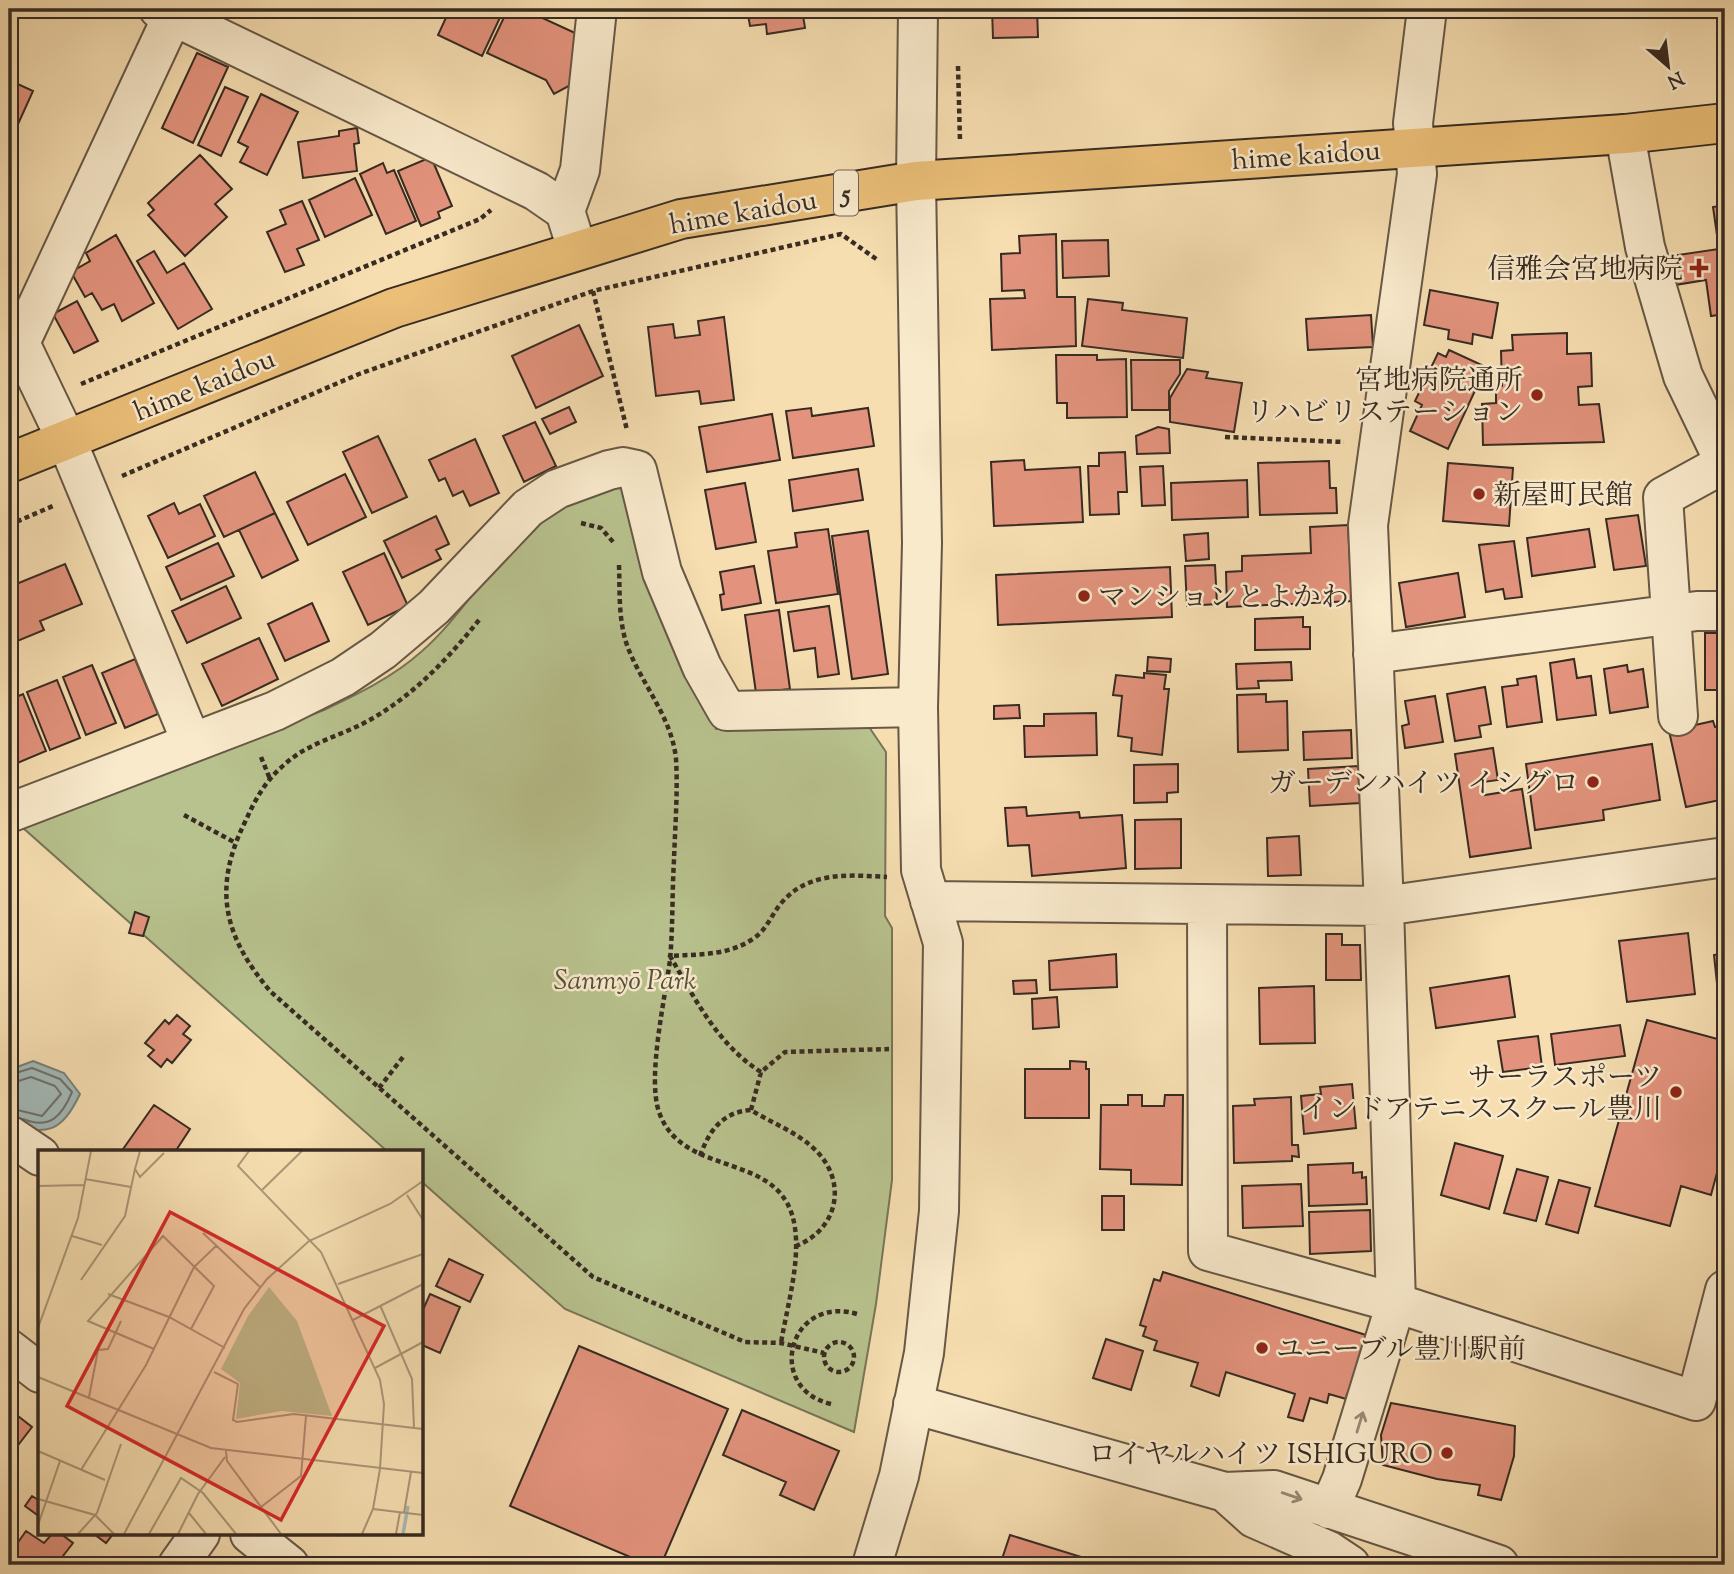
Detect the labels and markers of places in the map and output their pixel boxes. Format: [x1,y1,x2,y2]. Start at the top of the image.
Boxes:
place label: 信雅会宮地病院 [1487,251,1683,291]
marker: 信雅会宮地病院 [1689,258,1709,278]
place label: 宮地病院通所 リハビリステーション [1246,362,1523,434]
marker: 宮地病院通所 リハビリステーション [1529,387,1545,403]
place label: 新屋町民館 [1493,477,1633,517]
marker: 新屋町民館 [1471,486,1487,502]
place label: マンションとよかわ [1098,579,1349,619]
marker: マンションとよかわ [1076,588,1092,604]
place label: ガーデンハイツ イシグロ [1268,765,1579,805]
marker: ガーデンハイツ イシグロ [1585,774,1601,790]
place label: サーラスポーツ インドアテニススクール豊川 [1301,1059,1662,1131]
marker: サーラスポーツ インドアテニススクール豊川 [1668,1084,1684,1100]
place label: ユニーブル豊川駅前 [1276,1331,1525,1371]
marker: ユニーブル豊川駅前 [1254,1340,1270,1356]
place label: ロイヤルハイツ ISHIGURO [1088,1436,1433,1476]
marker: ロイヤルハイツ ISHIGURO [1439,1445,1455,1461]

